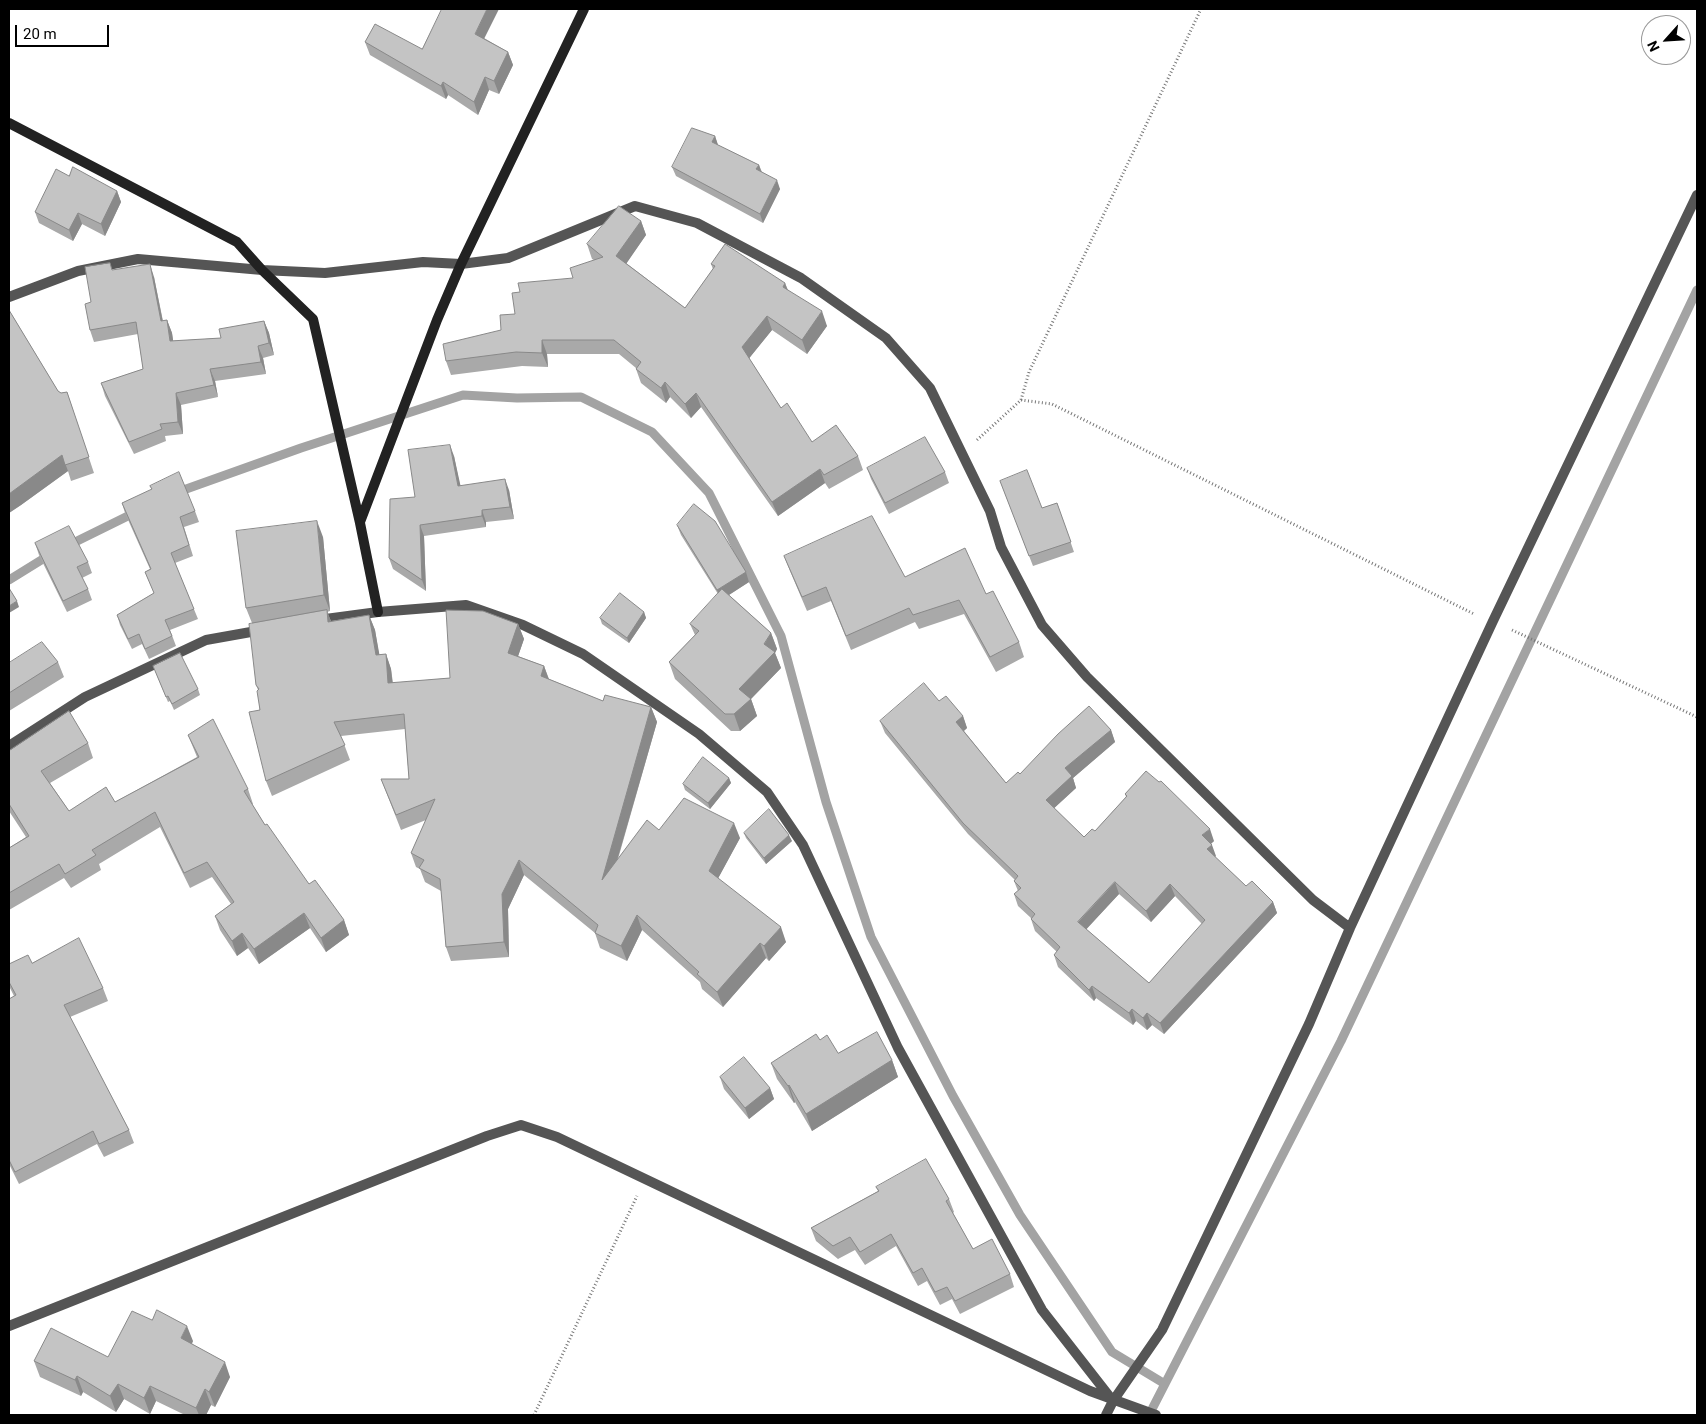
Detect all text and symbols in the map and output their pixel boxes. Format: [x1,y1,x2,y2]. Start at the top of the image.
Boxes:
scale bar [18,15,111,47]
north arrow [1641,15,1691,65]
text: 20 m [23,25,57,43]
text: N [1644,38,1663,54]

